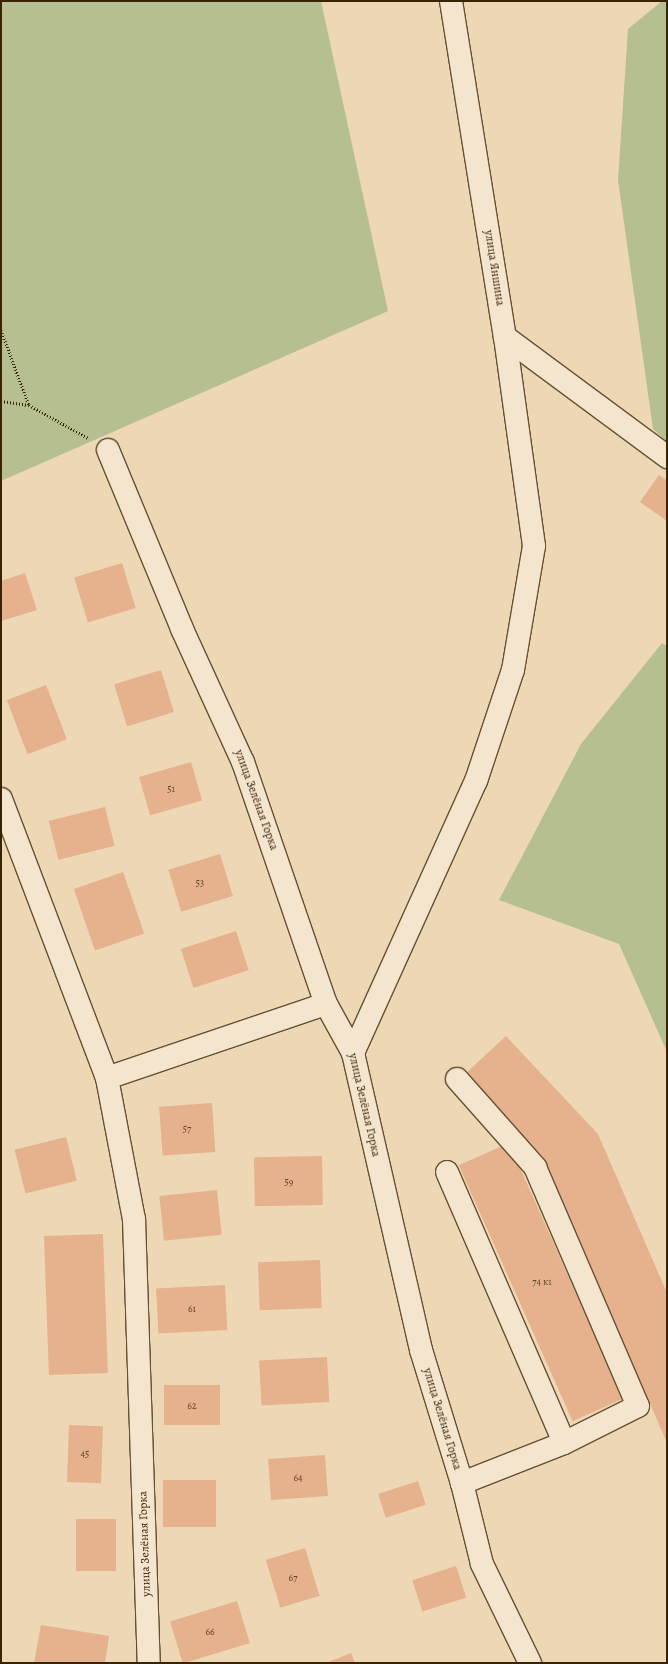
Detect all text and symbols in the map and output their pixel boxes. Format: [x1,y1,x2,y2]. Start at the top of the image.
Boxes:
street label: улица Яншина [481,229,507,307]
street label: улица Зелёная Горка [231,748,281,852]
house number: 51 [167,783,175,795]
house number: 53 [196,877,204,889]
street label: улица Зелёная Горка [345,1052,383,1158]
house number: 57 [183,1123,191,1135]
house number: 59 [285,1176,293,1188]
house number: 74 к1 [532,1276,552,1288]
house number: 61 [188,1303,196,1315]
street label: улица Зелёная Горка [420,1366,464,1472]
house number: 62 [187,1400,197,1412]
house number: 45 [81,1448,89,1460]
house number: 64 [293,1472,303,1484]
street label: улица Зелёная Горка [136,1491,154,1597]
house number: 67 [289,1572,297,1584]
house number: 66 [205,1626,215,1638]

